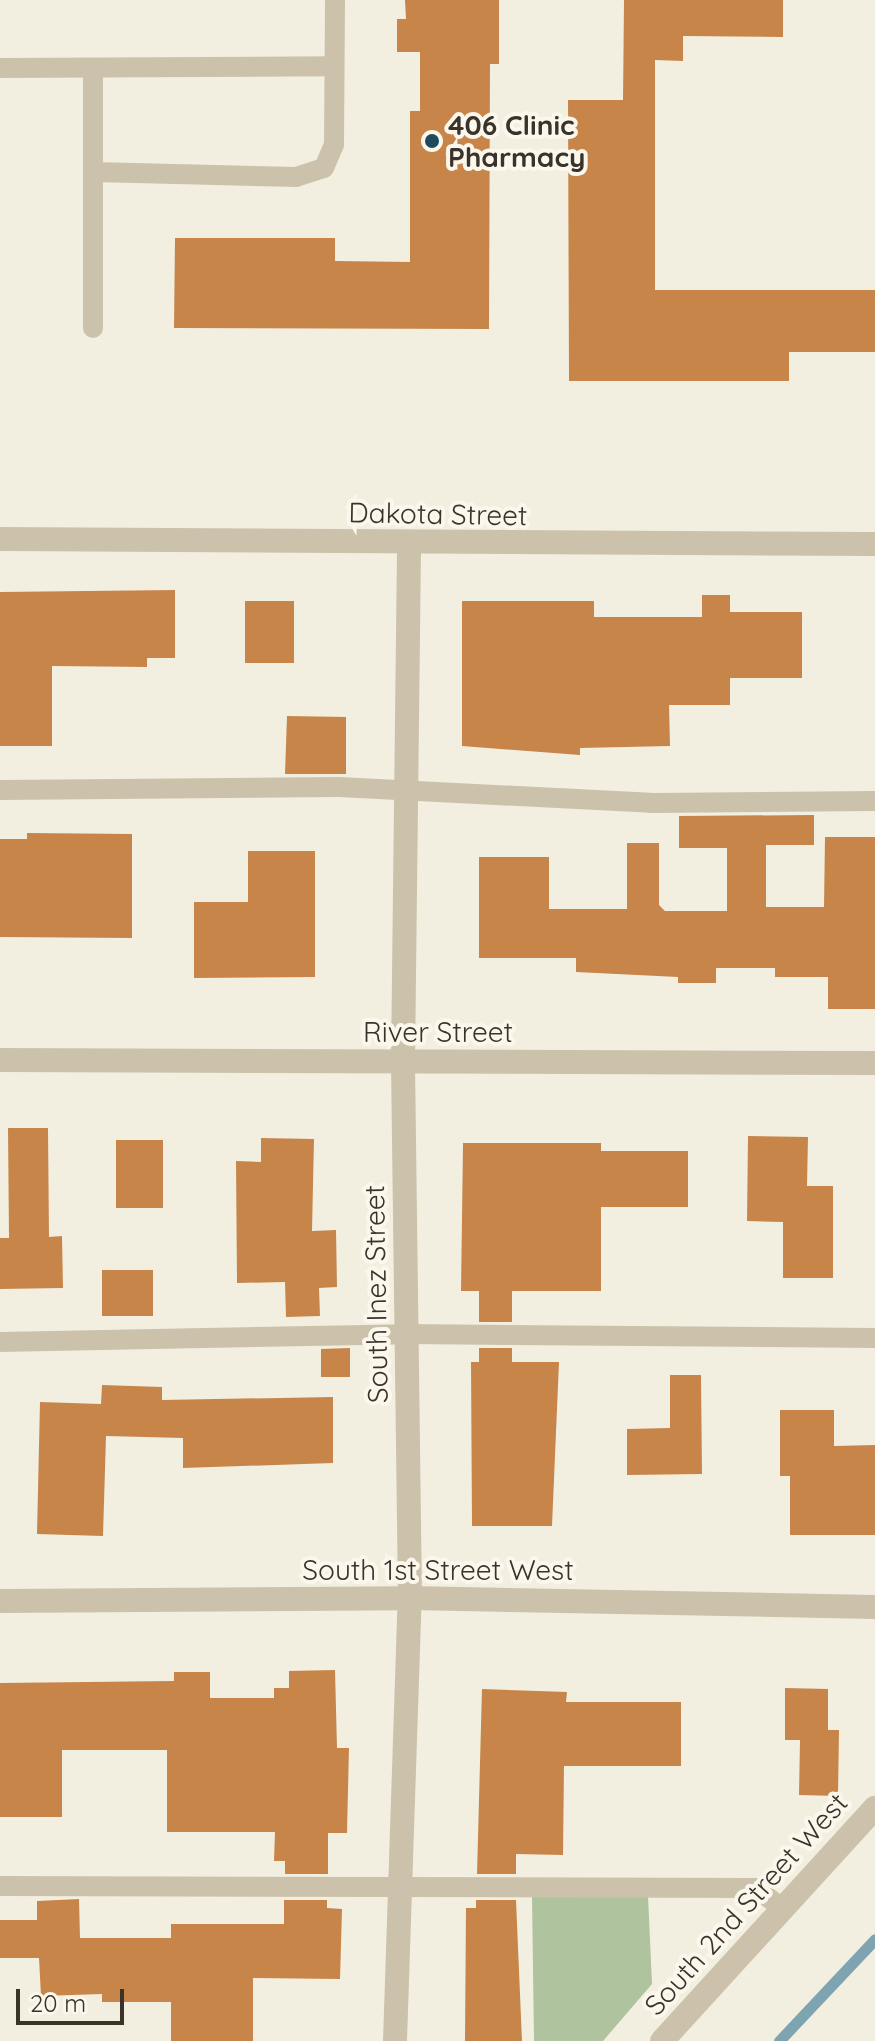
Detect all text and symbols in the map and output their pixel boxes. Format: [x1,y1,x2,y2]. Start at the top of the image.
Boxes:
place label: 406 Clinic Pharmacy [448,108,585,174]
marker: 406 Clinic Pharmacy [423,132,441,150]
street label: Dakota Street [348,496,528,532]
street label: River Street [363,1015,513,1049]
street label: South Inez Street [357,1185,395,1403]
street label: South 1st Street West [302,1553,574,1587]
street label: South 2nd Street West [637,1786,855,2022]
scale bar [20,1973,128,2023]
text: 20 m [30,1988,86,2018]

